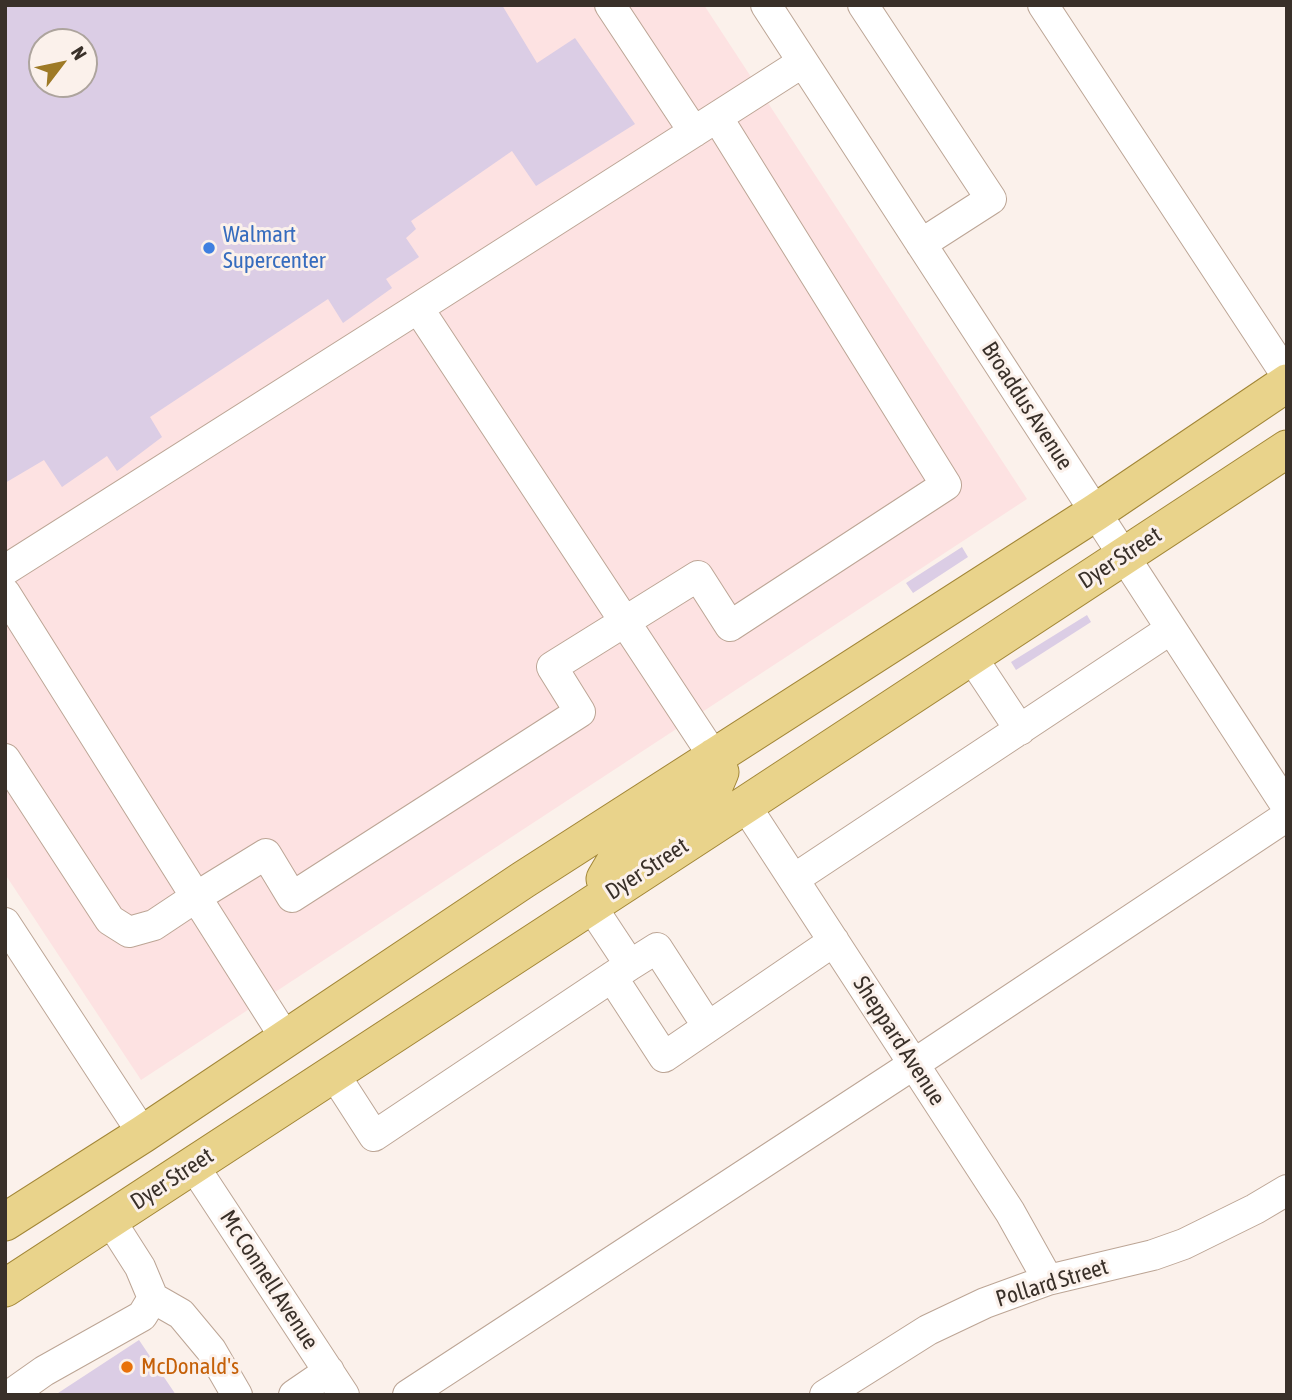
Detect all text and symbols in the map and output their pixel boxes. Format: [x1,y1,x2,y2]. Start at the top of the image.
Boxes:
north arrow [28,28,98,98]
text: N [67,42,91,64]
place label: Walmart Supercenter [223,221,326,275]
marker: Walmart Supercenter [201,240,217,256]
street label: Broaddus Avenue [975,337,1079,475]
street label: Dyer Street [1074,521,1166,595]
street label: Dyer Street [601,832,693,906]
street label: Sheppard Avenue [847,971,951,1111]
street label: Dyer Street [126,1142,218,1216]
street label: Mc Connell Avenue [214,1205,324,1355]
street label: Pollard Street [992,1253,1112,1313]
place label: McDonald's [141,1353,239,1381]
marker: McDonald's [119,1359,135,1375]

